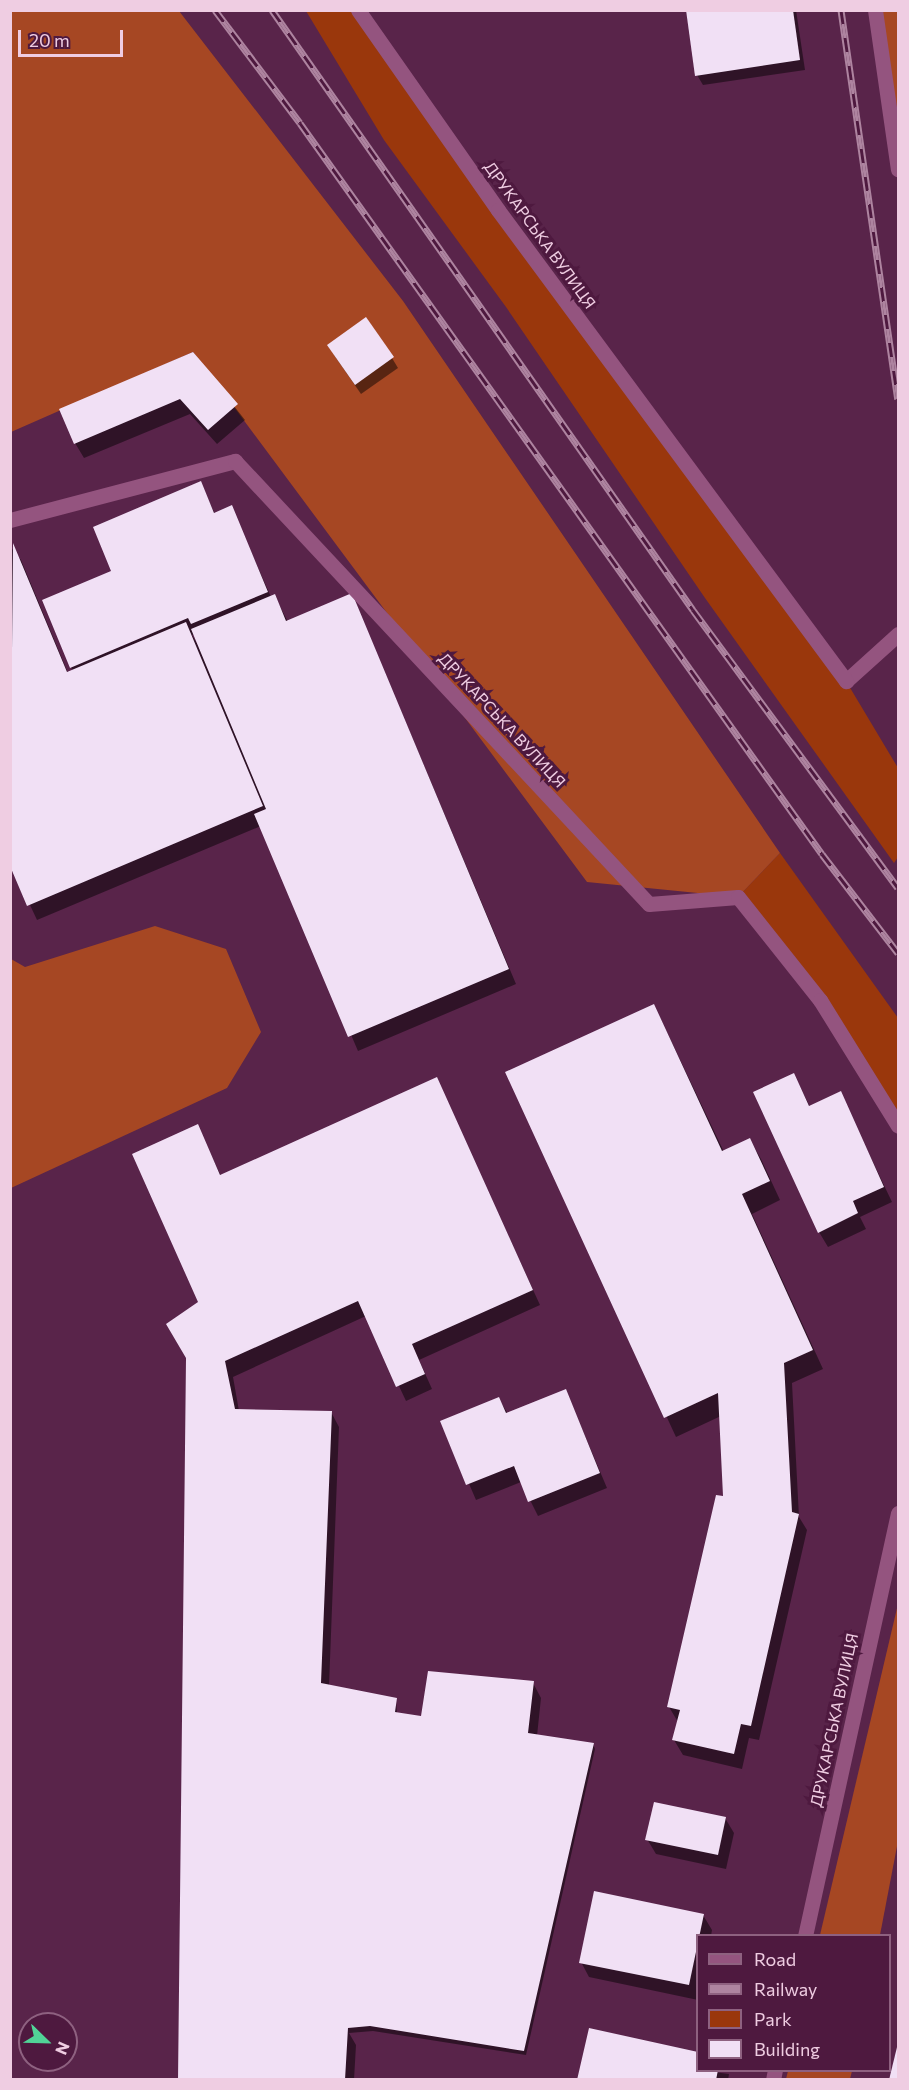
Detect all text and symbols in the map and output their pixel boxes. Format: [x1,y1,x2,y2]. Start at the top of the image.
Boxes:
scale bar [21,18,126,56]
text: 20 m [29,29,70,51]
street label: ДРУКАРСЬКА ВУЛИЦЯ [480,158,600,312]
street label: ДРУКАРСЬКА ВУЛИЦЯ [435,649,569,791]
street label: ДРУКАРСЬКА ВУЛИЦЯ [806,1631,862,1809]
legend [696,1934,891,2072]
text: Road [754,1948,796,1970]
text: Railway [754,1978,817,2000]
text: Park [754,2008,792,2030]
north arrow [18,2012,78,2072]
text: Building [754,2038,820,2060]
text: N [52,2039,74,2058]

